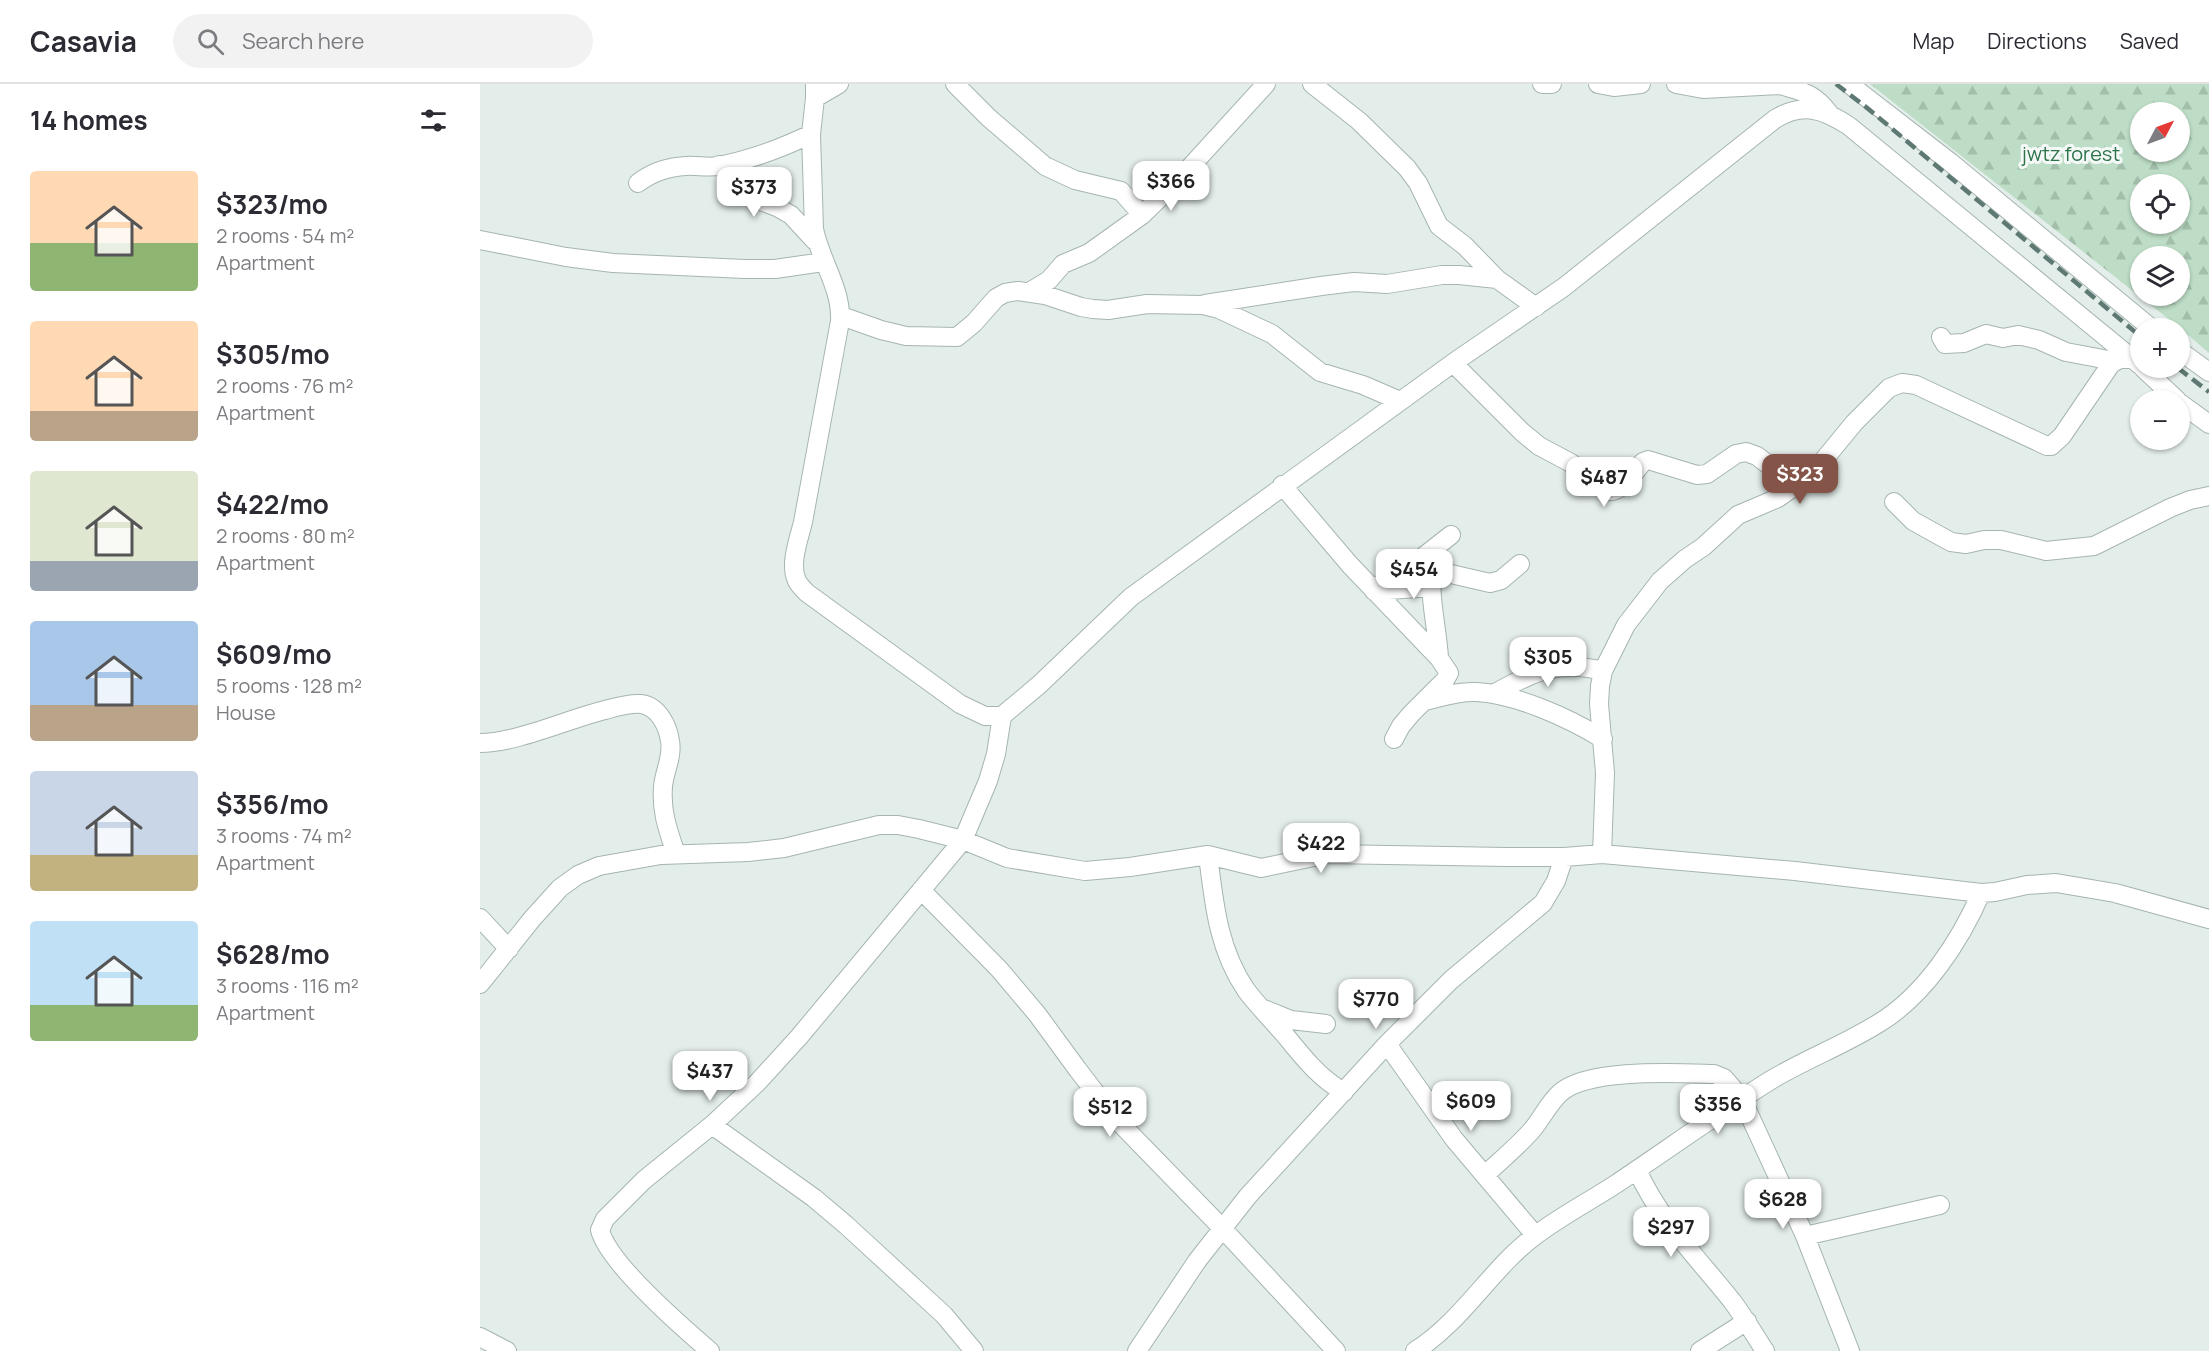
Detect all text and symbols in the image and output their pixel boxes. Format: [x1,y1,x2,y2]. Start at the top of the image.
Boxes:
search box [173,14,593,68]
text: Casavia [30,22,137,60]
icon: search [194,25,227,58]
text: Search here [242,26,364,56]
text: Map [1913,27,1954,55]
text: Directions [1987,27,2087,55]
text: Saved [2120,27,2179,55]
text: 14 homes [30,102,148,138]
north arrow [2130,102,2190,162]
map controls [2130,102,2190,450]
icon: filters [417,104,450,137]
park label: jwtz forest [2021,140,2120,167]
pin: $366 [1135,161,1207,212]
pin: $373 [718,167,790,218]
text: $366 [1146,167,1196,194]
text: $373 [731,173,777,200]
button: locate [2130,174,2190,234]
text: $323/mo [216,186,328,222]
icon: home [78,195,150,267]
text: 2 rooms · 54 m² [216,222,354,249]
button: layers [2130,246,2190,306]
text: Apartment [216,249,315,276]
button: + [2130,318,2190,378]
text: $305/mo [216,336,330,372]
icon: home [78,345,150,417]
text: 2 rooms · 76 m² [216,372,353,399]
button: − [2130,390,2190,450]
text: Apartment [216,399,315,426]
pin: $323 [1764,454,1836,505]
pin: $487 [1568,457,1640,508]
text: $323 [1776,460,1824,487]
text: $487 [1580,463,1628,490]
text: $422/mo [216,486,329,522]
icon: home [78,495,150,567]
text: 2 rooms · 80 m² [216,522,355,549]
text: Apartment [216,549,315,576]
pin: $454 [1378,549,1450,600]
text: $454 [1390,555,1438,582]
text: $609/mo [216,636,331,672]
pin: $305 [1512,637,1584,688]
text: $305 [1523,643,1573,670]
icon: home [78,645,150,717]
text: 5 rooms · 128 m² [216,672,362,699]
text: House [216,699,276,726]
text: $356/mo [216,786,329,822]
icon: home [78,795,150,867]
text: 3 rooms · 74 m² [216,822,352,849]
pin: $422 [1285,823,1357,874]
text: $422 [1297,829,1345,856]
text: Apartment [216,849,315,876]
text: $628/mo [216,936,330,972]
icon: home [78,945,150,1017]
text: 3 rooms · 116 m² [216,972,359,999]
pin: $770 [1340,979,1412,1030]
text: $770 [1352,985,1400,1012]
text: Apartment [216,999,315,1026]
pin: $437 [674,1051,746,1102]
text: $437 [686,1057,734,1084]
pin: $609 [1435,1081,1507,1132]
pin: $356 [1682,1084,1754,1135]
pin: $512 [1074,1087,1146,1138]
text: $609 [1446,1087,1496,1114]
text: $356 [1694,1090,1742,1117]
text: $512 [1088,1093,1132,1120]
pin: $628 [1747,1179,1819,1230]
text: $628 [1758,1185,1808,1212]
pin: $297 [1635,1207,1707,1258]
text: $297 [1647,1213,1695,1240]

